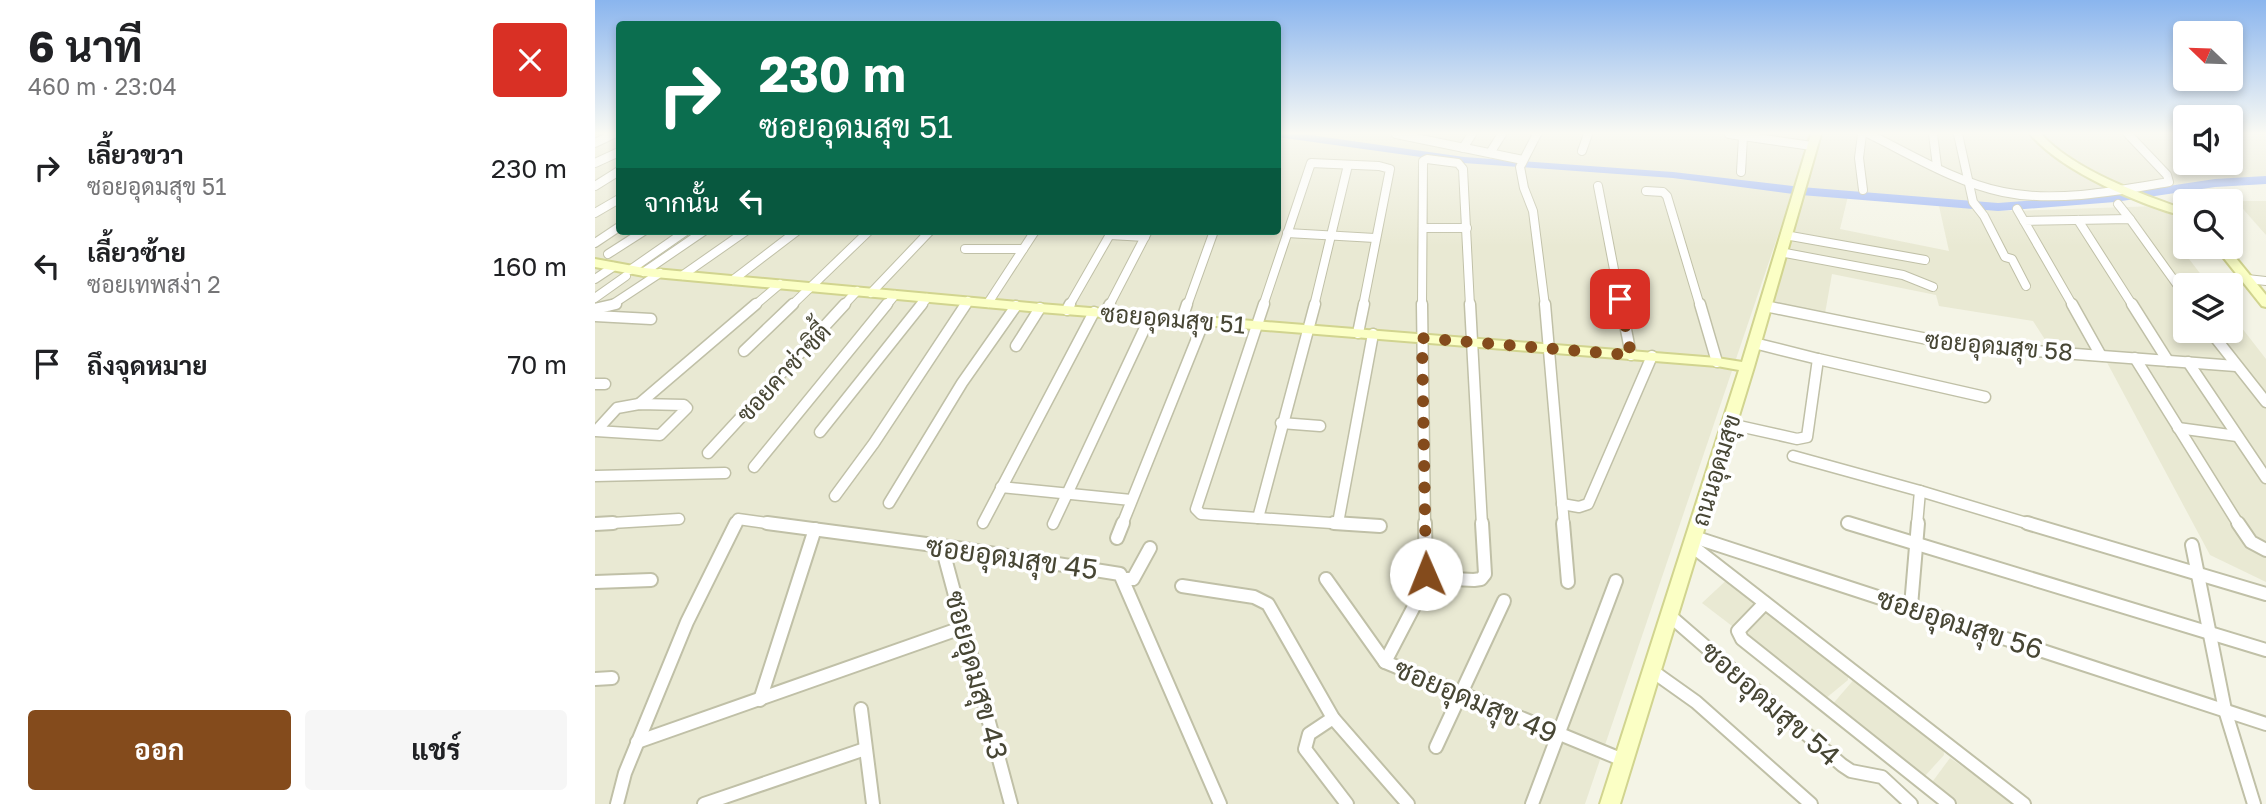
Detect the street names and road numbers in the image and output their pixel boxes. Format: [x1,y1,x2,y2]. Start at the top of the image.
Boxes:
street label: ซอยอุดมสุข 51 [1099,297,1247,342]
street label: ซอยคาซ่าซิตี้ [726,311,837,427]
street label: ซอยอุดมสุข 58 [1924,324,2074,369]
street label: ถนนอุดมสุข [1684,410,1749,530]
street label: ซอยอุดมสุข 45 [923,529,1100,589]
street label: ซอยอุดมสุข 56 [1871,581,2047,669]
street label: ซอยอุดมสุข 43 [935,587,1015,764]
street label: ซอยอุดมสุข 54 [1692,634,1847,775]
street label: ซอยอุดมสุข 49 [1388,651,1562,753]

